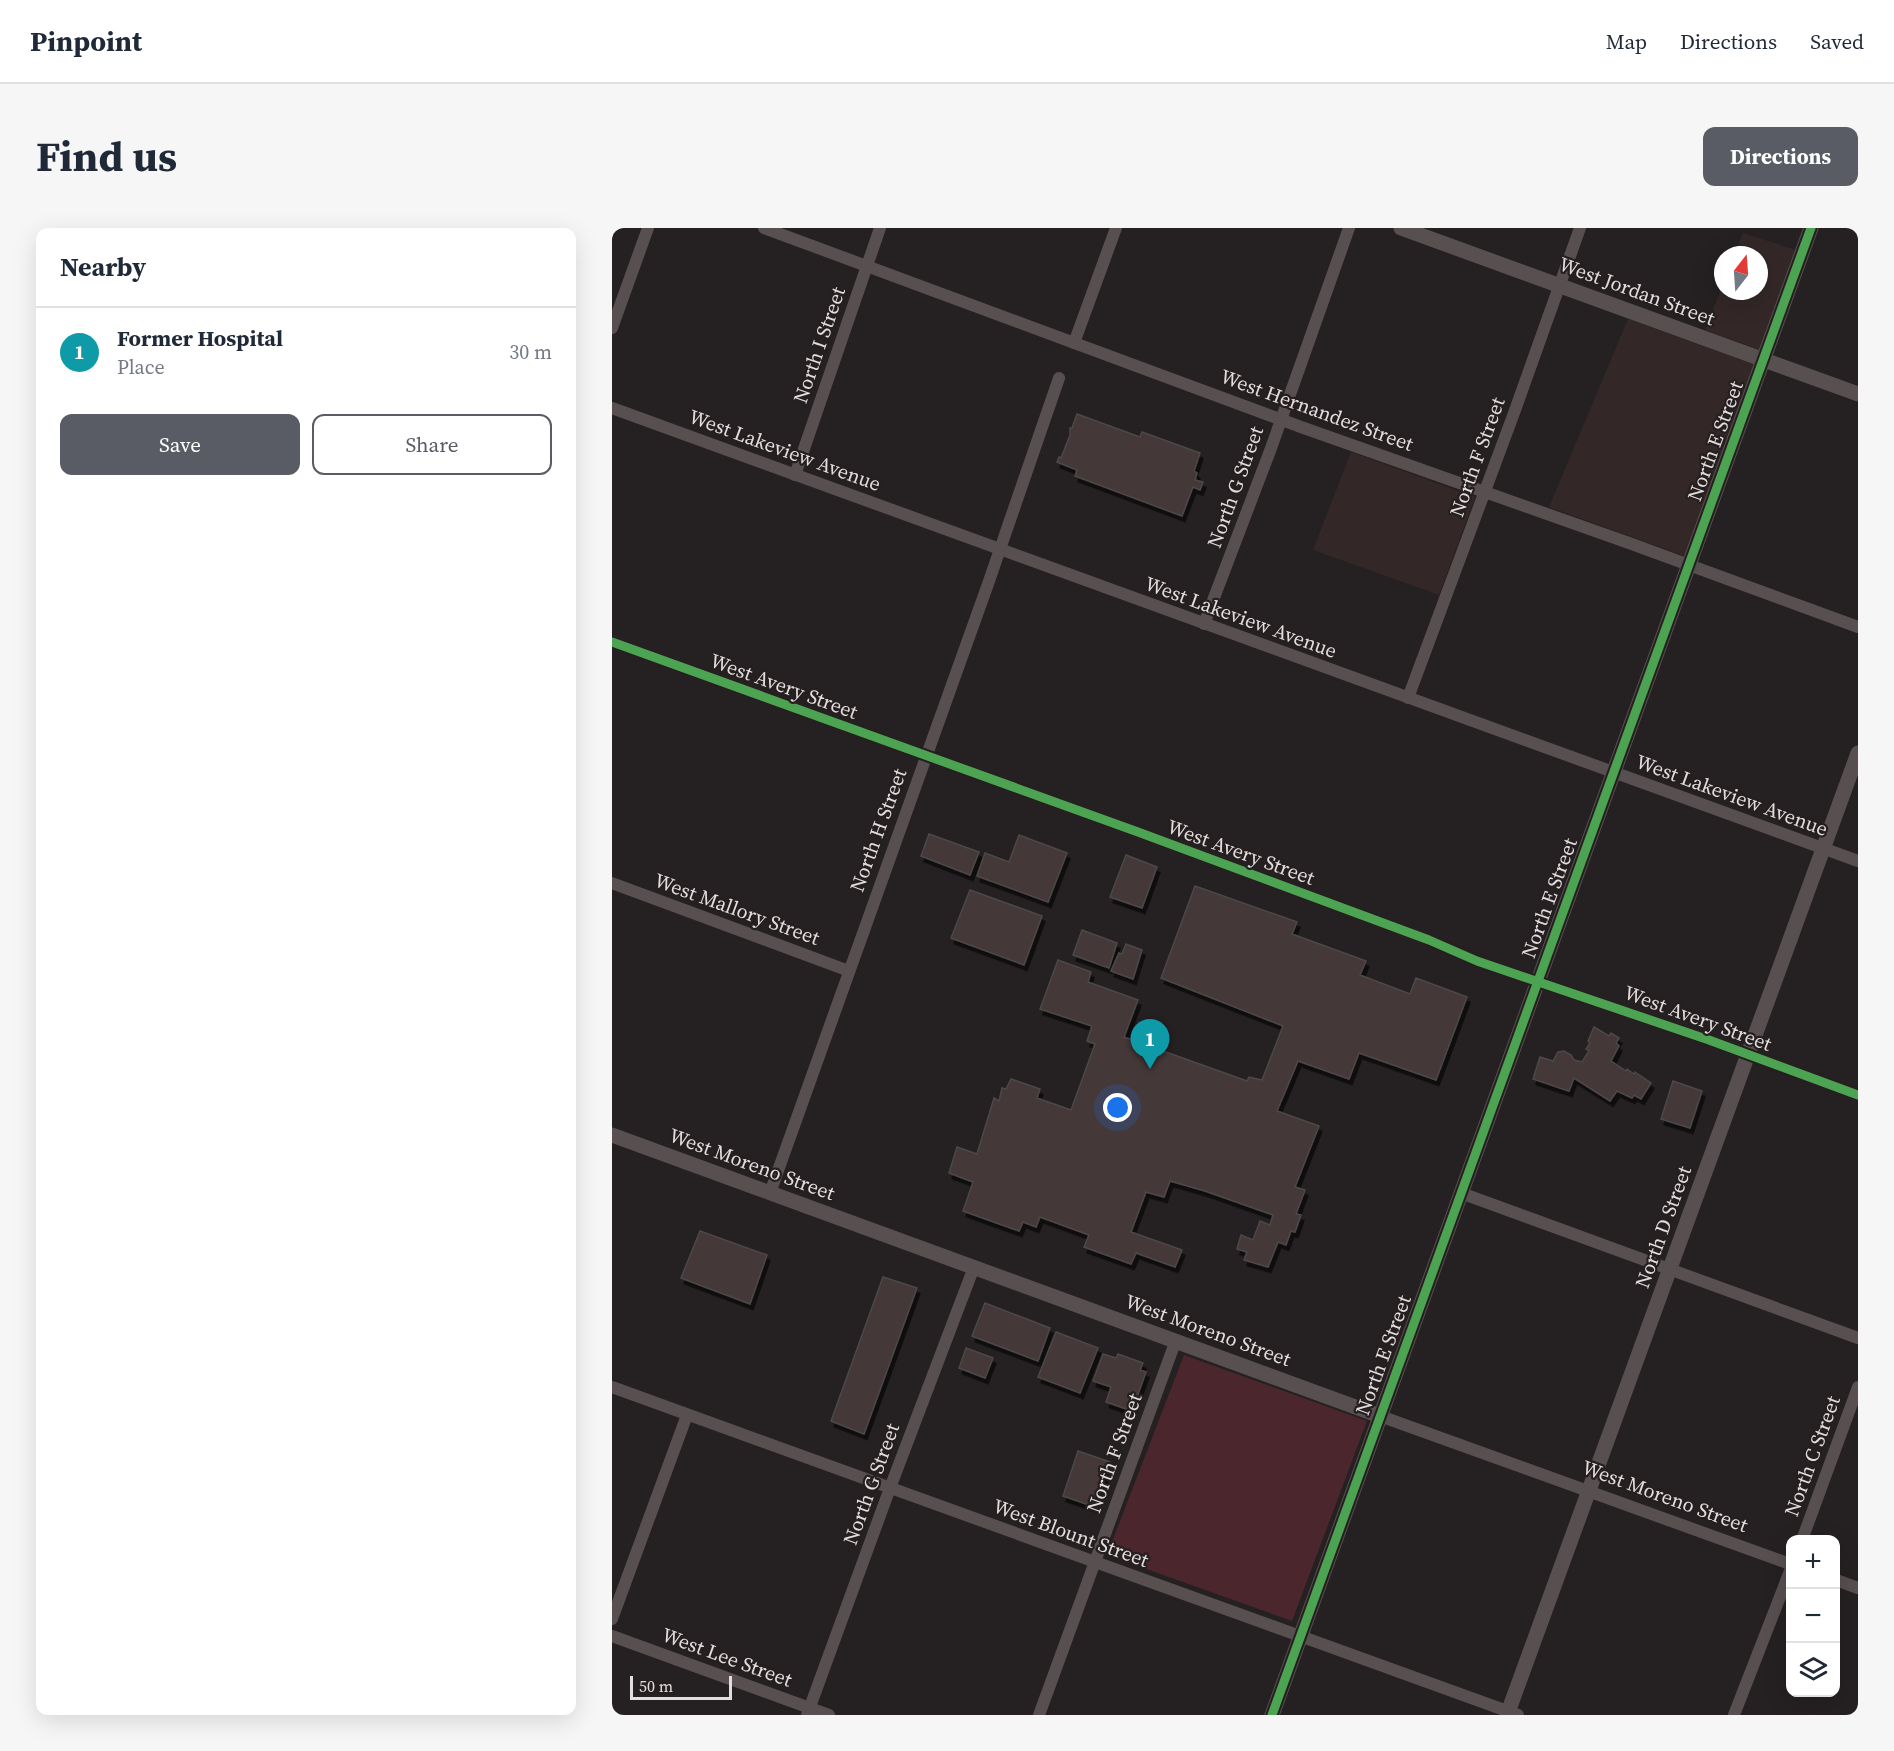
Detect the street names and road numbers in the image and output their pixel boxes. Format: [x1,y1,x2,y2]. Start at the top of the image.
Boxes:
street label: West Jordan Street [1555,250,1719,332]
street label: North I Street [786,283,852,407]
street label: West Hernandez Street [1217,362,1418,458]
street label: North E Street [1680,377,1750,505]
street label: North F Street [1442,393,1512,521]
street label: West Lakeview Avenue [685,402,885,498]
street label: North G Street [1200,422,1270,552]
street label: West Lakeview Avenue [1141,569,1341,665]
street label: West Avery Street [706,646,862,726]
street label: West Lakeview Avenue [1632,747,1832,843]
street label: North H Street [843,764,913,896]
street label: West Avery Street [1163,812,1319,892]
street label: North E Street [1514,834,1584,962]
street label: West Mallory Street [651,866,824,952]
street label: West Avery Street [1620,978,1776,1058]
street label: West Moreno Street [665,1121,839,1207]
street label: North D Street [1628,1162,1698,1292]
street label: West Moreno Street [1121,1287,1295,1373]
street label: North E Street [1348,1291,1418,1419]
street label: North F Street [1079,1389,1149,1517]
street label: North C Street [1777,1391,1847,1520]
street label: North G Street [836,1419,906,1549]
street label: West Moreno Street [1578,1453,1752,1539]
street label: West Blount Street [989,1492,1153,1574]
street label: West Lee Street [658,1620,796,1694]

